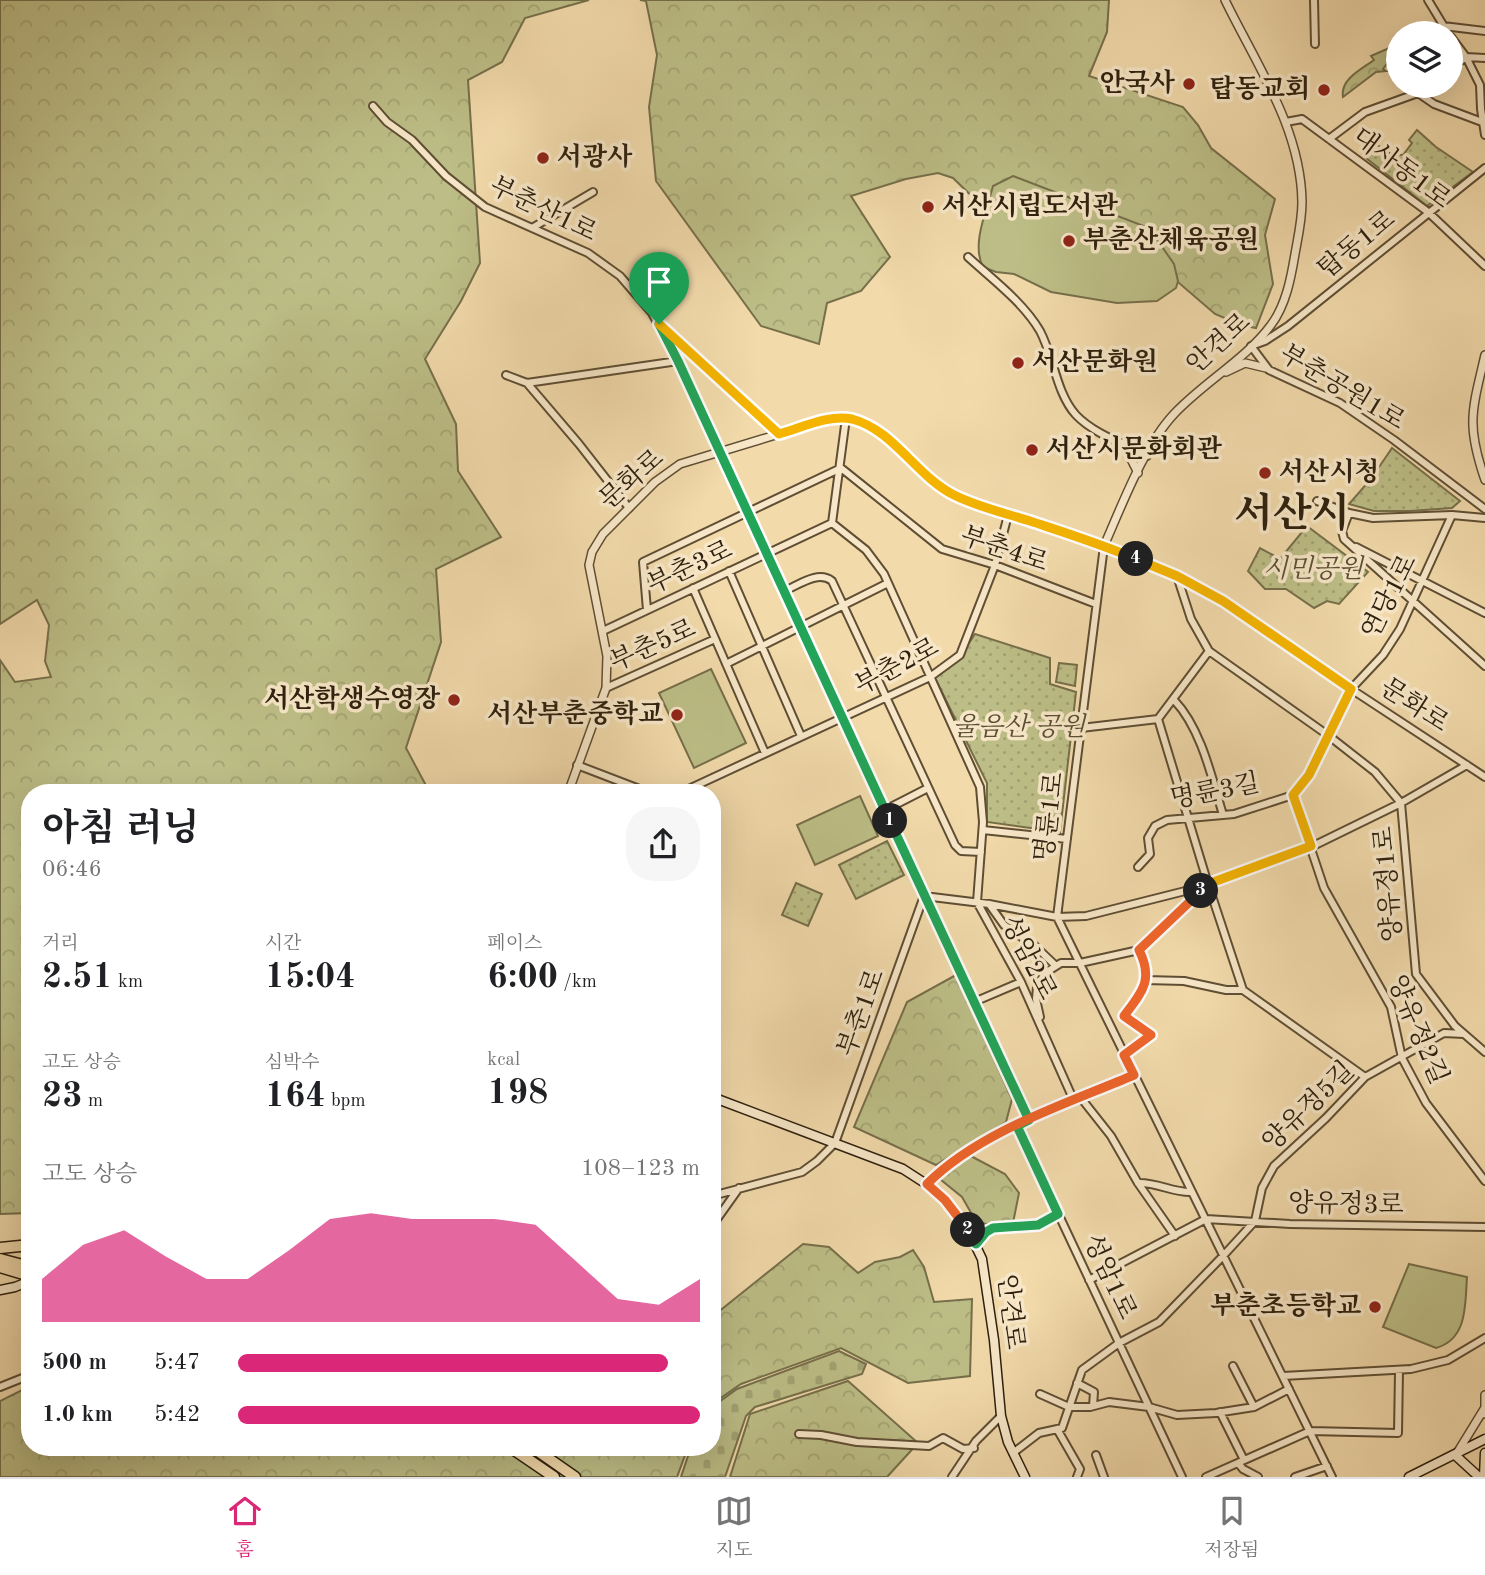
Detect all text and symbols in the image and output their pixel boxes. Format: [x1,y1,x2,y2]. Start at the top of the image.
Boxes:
map controls [1386,21,1463,98]
button: layers [1386,21,1463,98]
place label: 안국사 [1100,68,1176,97]
place label: 탑동교회 [1210,74,1310,103]
marker: 안국사 [1181,76,1197,92]
marker: 탑동교회 [1316,82,1332,98]
street label: 대사동1로 [1347,122,1456,214]
place label: 서광사 [557,142,633,171]
marker: 서광사 [535,150,551,166]
street label: 부춘산1로 [485,171,602,247]
place label: 서산시립도서관 [942,191,1119,220]
marker: 서산시립도서관 [920,199,936,215]
street label: 탑동1로 [1312,205,1400,284]
place label: 부춘산체육공원 [1083,225,1259,254]
marker: 부춘산체육공원 [1061,233,1077,249]
pin [629,252,689,324]
icon: arrive [640,263,678,301]
street label: 안견로 [1181,308,1256,379]
street label: 부춘공원1로 [1275,339,1410,435]
place label: 서산문화원 [1032,347,1158,376]
marker: 서산문화원 [1010,355,1026,371]
place label: 서산시문화회관 [1046,434,1223,463]
marker: 서산시문화회관 [1024,442,1040,458]
street label: 문화로 [594,444,669,515]
place label: 서산시청 [1279,457,1379,486]
marker: 서산시청 [1257,465,1273,481]
district label: 서산시 [1234,491,1350,536]
street label: 부춘4로 [957,521,1052,577]
street label: 부춘3로 [643,535,736,599]
pin: 4 [1118,542,1154,576]
text: 4 [1130,549,1141,568]
street label: 연당1로 [1356,550,1422,643]
park label: 시민공원 [1263,554,1365,583]
street label: 부춘5로 [606,614,700,676]
street label: 부춘2로 [850,633,943,700]
street label: 문화로 [1375,673,1454,737]
place label: 서산학생수영장 [264,684,441,713]
marker: 서산학생수영장 [446,692,462,708]
place label: 서산부춘중학교 [487,699,663,728]
marker: 서산부춘중학교 [669,707,685,723]
park label: 울음산 공원 [953,712,1087,741]
street label: 명륜3길 [1168,769,1262,813]
street label: 명륜1로 [1030,770,1068,863]
pin: 1 [872,804,908,838]
button: share [626,807,700,881]
text: 아침 러닝 [42,811,199,849]
text: 1 [884,811,895,830]
street label: 양유정1로 [1369,825,1407,943]
text: 06:46 [42,858,102,881]
pin: 3 [1184,874,1218,908]
text: 3 [1195,881,1206,900]
street label: 성암2로 [996,911,1062,1004]
text: 거리 [42,935,79,954]
text: 시간 [265,935,301,954]
text: 페이스 [487,935,542,954]
text: 2.51 [42,960,113,995]
text: 15:04 [265,960,356,995]
text: 6:00 [487,960,558,995]
street label: 부춘1로 [832,965,890,1060]
street label: 양유정2길 [1382,971,1453,1088]
text: km [113,973,143,992]
text: /km [558,973,597,992]
text: kcal [487,1051,520,1070]
text: 고도 상승 [42,1054,121,1073]
text: 심박수 [265,1054,320,1073]
street label: 양유정5길 [1257,1056,1360,1156]
text: 198 [487,1076,548,1111]
text: 23 [42,1079,83,1114]
text: 164 [265,1079,326,1114]
text: m [83,1092,103,1111]
text: bpm [326,1092,366,1111]
text: 108–123 m [581,1157,700,1180]
text: 고도 상승 [42,1163,137,1186]
street label: 양유정3로 [1288,1189,1404,1219]
pin: 2 [950,1212,986,1248]
text: 2 [962,1220,973,1239]
street label: 성암1로 [1078,1230,1142,1323]
street label: 안견로 [993,1273,1029,1351]
place label: 부춘초등학교 [1210,1291,1361,1320]
marker: 부춘초등학교 [1367,1299,1383,1315]
text: 500 m [42,1351,107,1374]
text: 5:47 [154,1351,200,1374]
text: 1.0 km [42,1403,113,1426]
text: 5:42 [154,1403,200,1426]
tab: 홈 [226,1492,264,1563]
tab: 지도 [715,1492,753,1563]
tab: 저장됨 [1204,1492,1259,1563]

